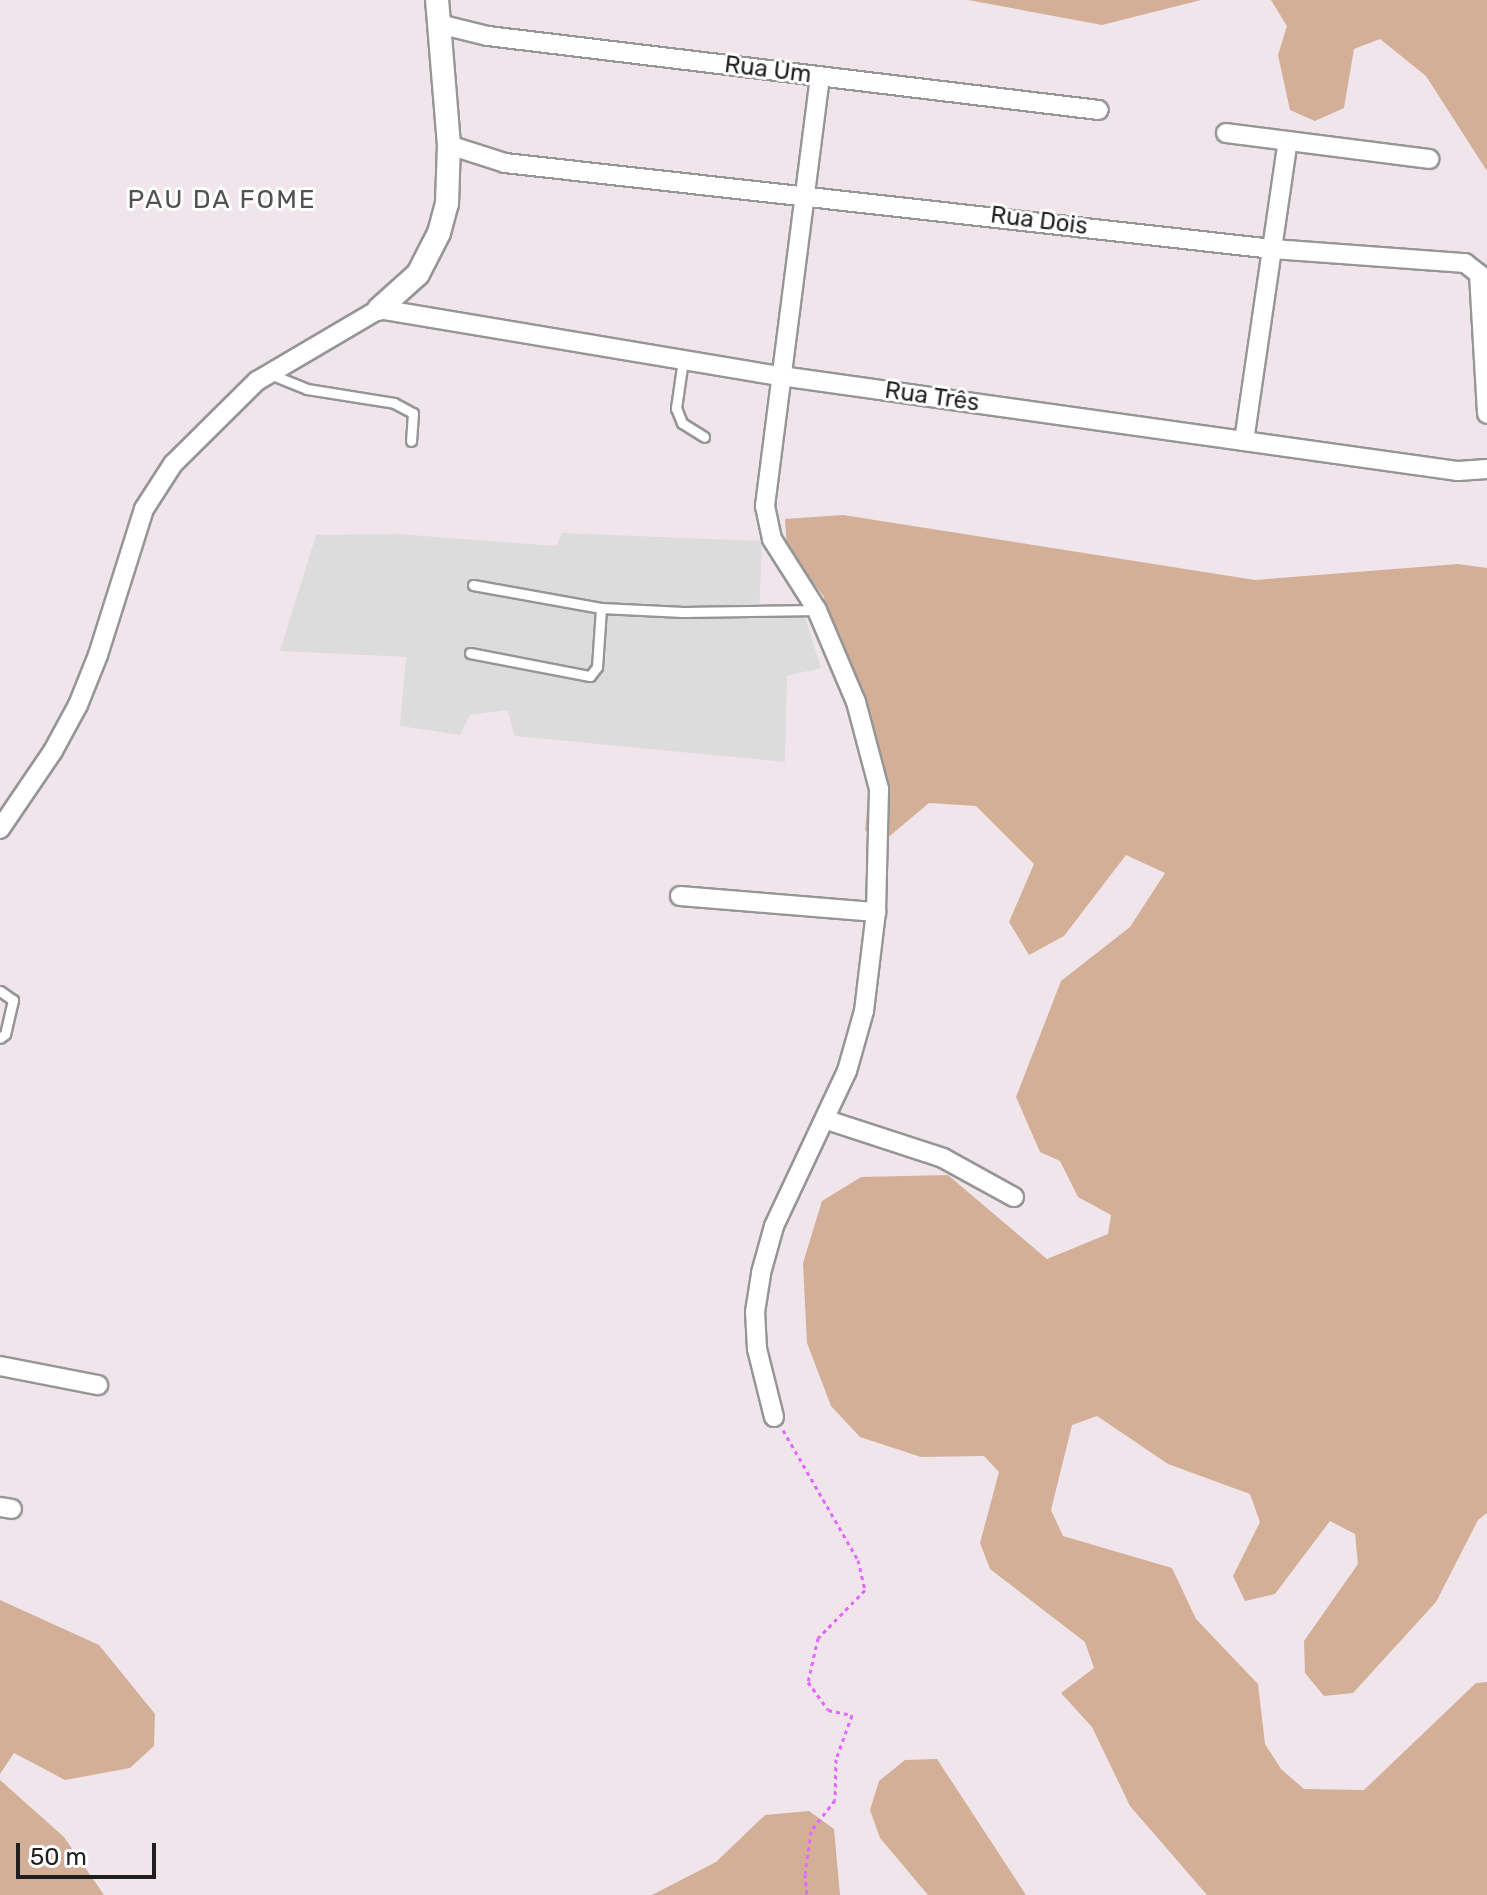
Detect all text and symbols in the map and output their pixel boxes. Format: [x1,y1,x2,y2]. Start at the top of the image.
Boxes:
street label: Rua Um [723,50,813,90]
district label: PAU DA FOME [127,184,317,216]
street label: Rua Dois [989,201,1089,241]
street label: Rua Três [883,376,981,418]
scale bar [20,1827,160,1877]
text: 50 m [30,1843,87,1871]

